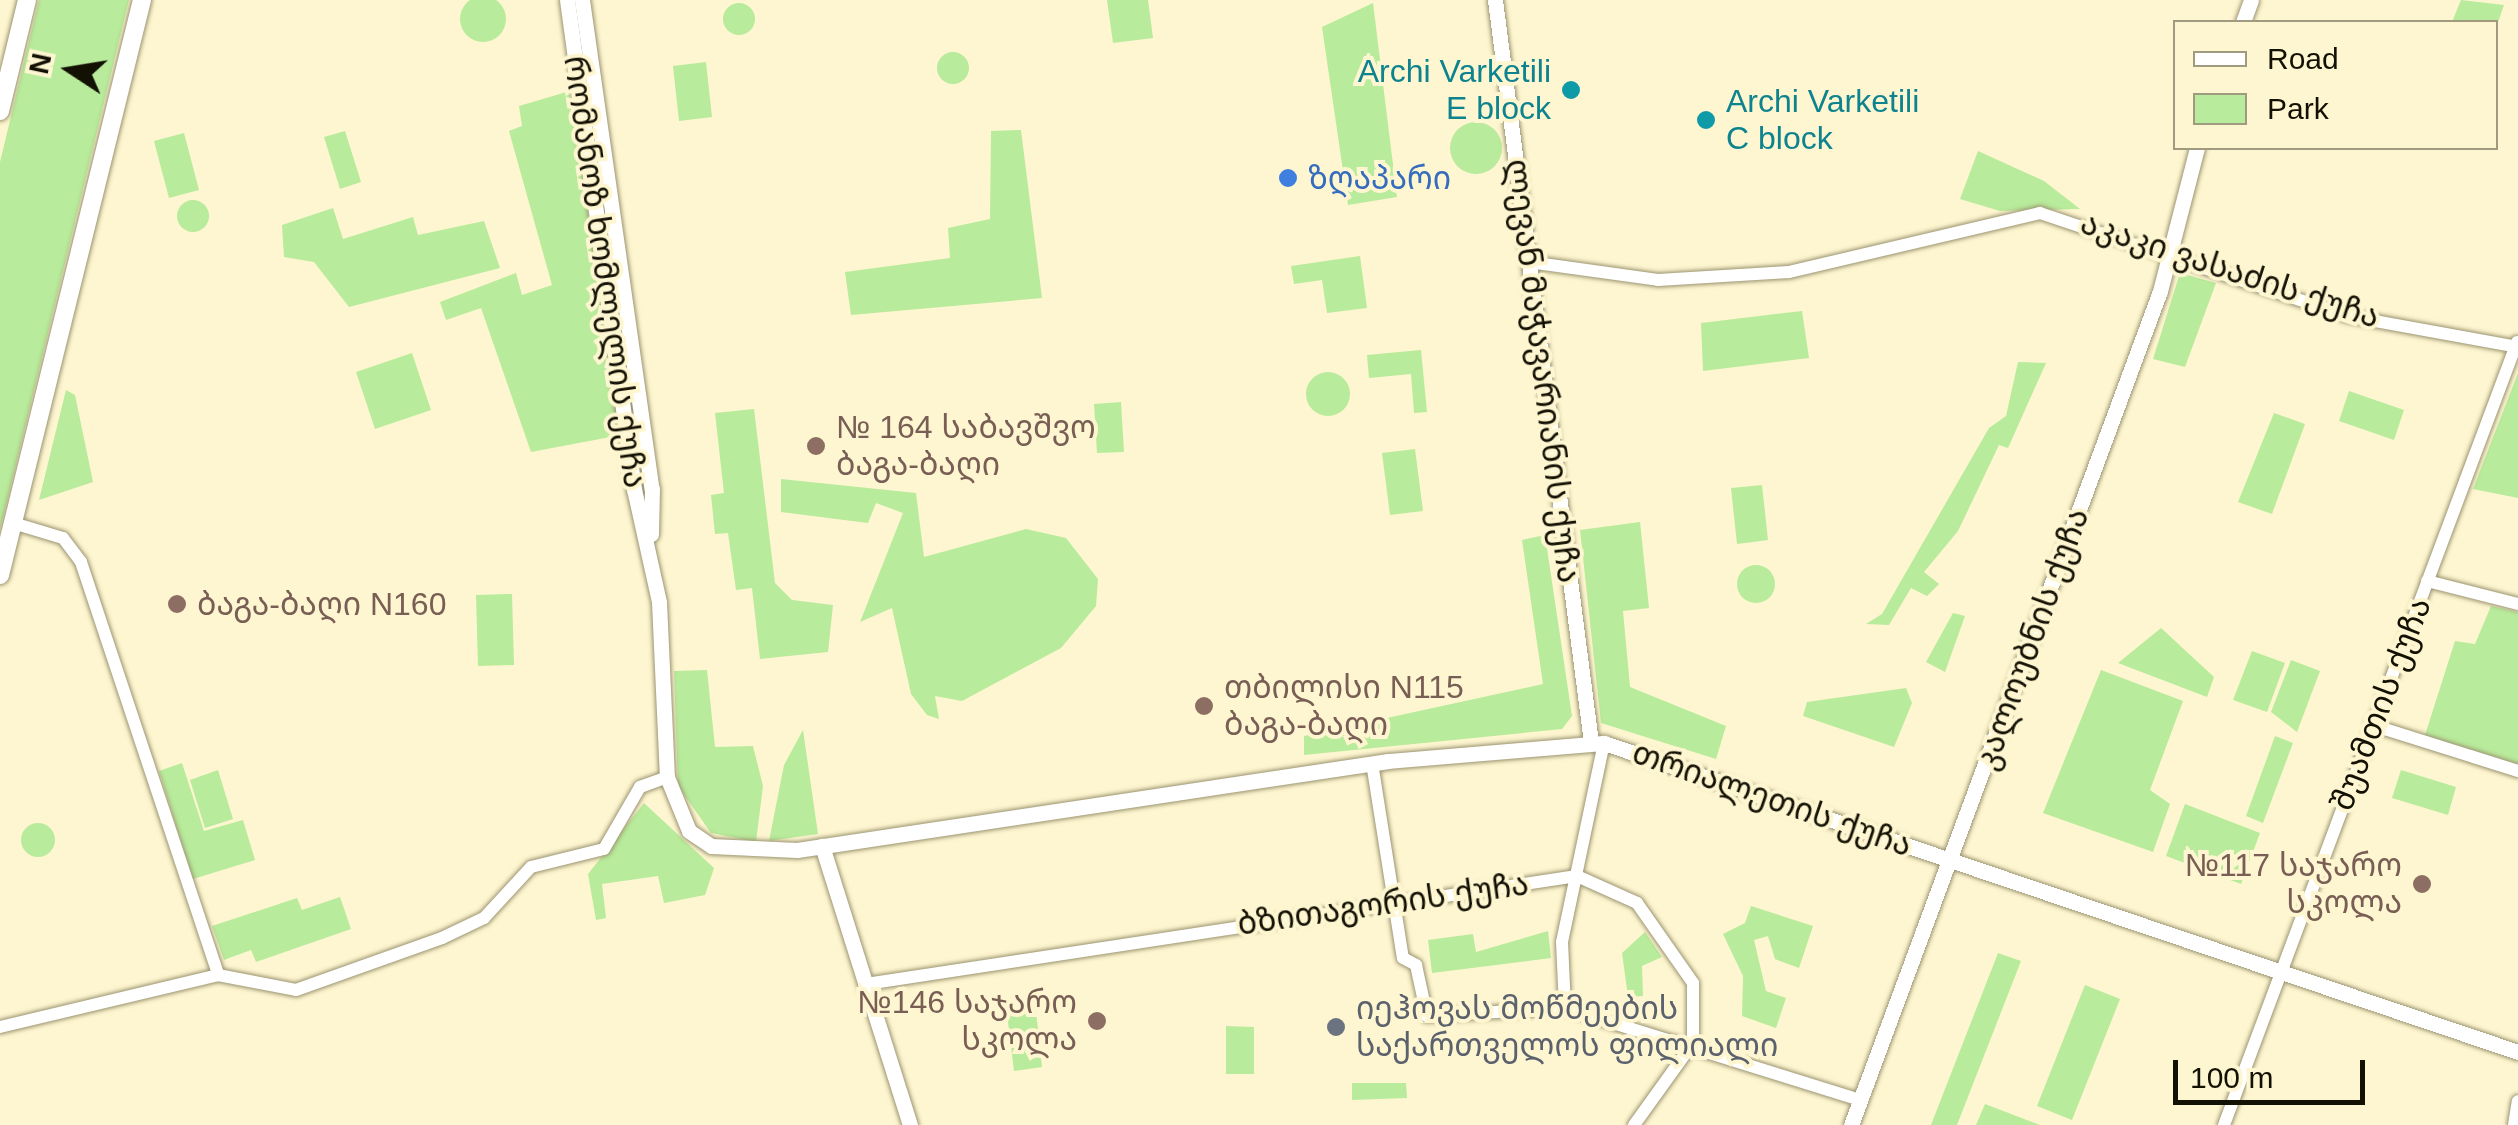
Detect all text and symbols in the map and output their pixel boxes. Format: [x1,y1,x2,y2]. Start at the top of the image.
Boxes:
north arrow [20,20,120,120]
legend [2173,20,2498,150]
text: Road [2267,42,2339,75]
text: N [23,51,57,77]
place label: Archi Varketili E block [1358,53,1551,128]
street label: რომანოზ ხომლელის ქუჩა [556,54,654,490]
marker: Archi Varketili E block [1560,79,1582,101]
place label: Archi Varketili C block [1726,83,1919,158]
text: Park [2267,92,2329,125]
marker: Archi Varketili C block [1695,109,1717,131]
street label: ლევან მაჭავარიანის ქუჩა [1498,157,1588,585]
place label: ზღაპარი [1308,159,1451,197]
marker: ზღაპარი [1277,167,1299,189]
street label: აკაკი ვასაძის ქუჩა [2076,204,2384,336]
place label: № 164 საბავშვო ბაგა-ბაღი [836,409,1096,484]
marker: № 164 საბავშვო ბაგა-ბაღი [805,435,827,457]
street label: კალოუბნის ქუჩა [1967,503,2097,775]
place label: ბაგა-ბაღი N160 [197,585,446,623]
street label: შუამთის ქუჩა [2323,592,2439,816]
marker: ბაგა-ბაღი N160 [166,593,188,615]
place label: თბილისი N115 ბაგა-ბაღი [1224,669,1464,744]
marker: თბილისი N115 ბაგა-ბაღი [1193,695,1215,717]
street label: თრიალეთის ქუჩა [1627,733,1917,865]
place label: №117 საჯარო სკოლა [2185,847,2402,922]
street label: ბზითაგორის ქუჩა [1235,865,1531,943]
marker: №117 საჯარო სკოლა [2411,873,2433,895]
place label: №146 საჯარო სკოლა [857,984,1077,1059]
place label: იეჰოვას მოწმეების საქართველოს ფილიალი [1356,990,1778,1065]
marker: №146 საჯარო სკოლა [1086,1010,1108,1032]
marker: იეჰოვას მოწმეების საქართველოს ფილიალი [1325,1016,1347,1038]
scale bar [2178,1040,2370,1102]
text: 100 m [2190,1061,2273,1094]

